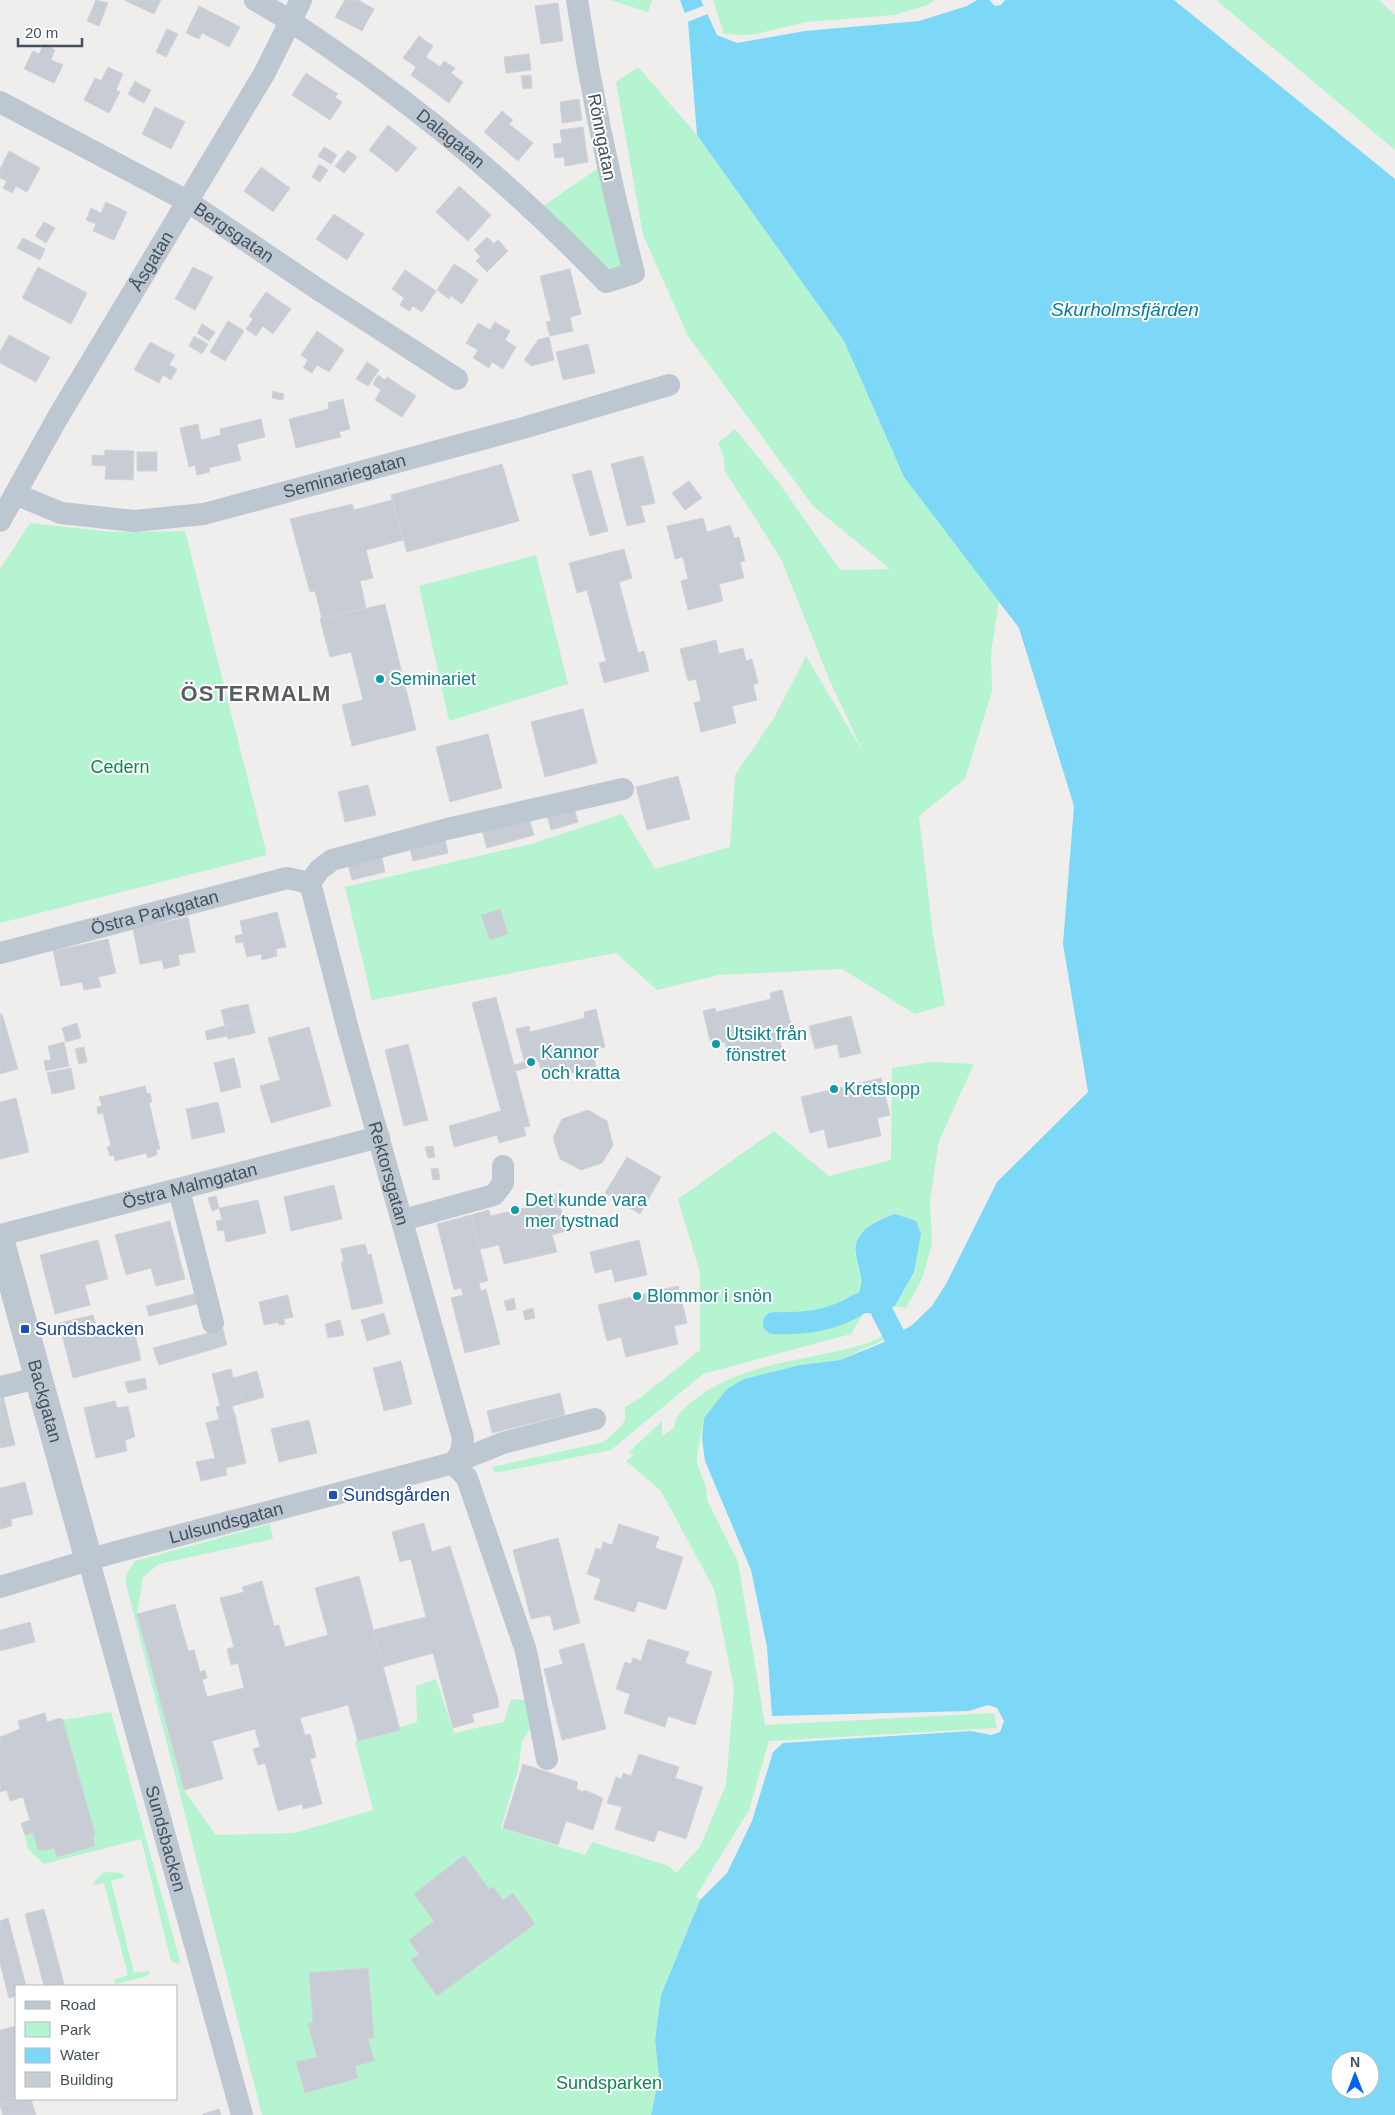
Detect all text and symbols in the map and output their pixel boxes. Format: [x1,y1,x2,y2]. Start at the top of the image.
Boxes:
scale bar [18,15,81,47]
text: 20 m [25,24,58,41]
street label: Rönngatan [584,92,620,182]
street label: Dalagatan [413,105,489,172]
street label: Bergsgatan [190,198,278,267]
street label: Åsgatan [126,228,177,295]
water label: Skurholmsfjärden [1051,299,1199,320]
street label: Seminariegatan [281,450,408,502]
place label: Seminariet [390,669,476,689]
marker: Seminariet [374,673,386,685]
district label: ÖSTERMALM [181,681,331,706]
park label: Cedern [90,757,150,777]
street label: Östra Parkgatan [89,886,221,939]
place label: Utsikt från fönstret [726,1024,807,1065]
marker: Utsikt från fönstret [710,1038,722,1050]
place label: Kannor och kratta [541,1042,621,1083]
marker: Kannor och kratta [525,1056,537,1068]
place label: Kretslopp [844,1079,920,1099]
marker: Kretslopp [828,1083,840,1095]
street label: Rektorsgatan [364,1119,413,1228]
street label: Östra Malmgatan [120,1159,259,1213]
place label: Det kunde vara mer tystnad [525,1190,648,1231]
marker: Det kunde vara mer tystnad [509,1204,521,1216]
place label: Blommor i snön [647,1286,772,1306]
marker: Blommor i snön [631,1290,643,1302]
place label: Sundsbacken [35,1319,144,1339]
marker: Sundsbacken [19,1323,31,1335]
street label: Backgatan [24,1357,66,1445]
place label: Sundsgården [343,1485,450,1505]
marker: Sundsgården [327,1489,339,1501]
street label: Lulsundsgatan [167,1498,285,1548]
street label: Sundsbacken [142,1783,190,1894]
legend [15,1985,178,2100]
text: Road [60,1996,96,2013]
text: Park [60,2021,91,2038]
text: Water [60,2046,99,2063]
north arrow [1330,2050,1380,2100]
text: N [1350,2054,1360,2070]
text: Building [60,2071,113,2088]
park label: Sundsparken [556,2073,662,2093]

